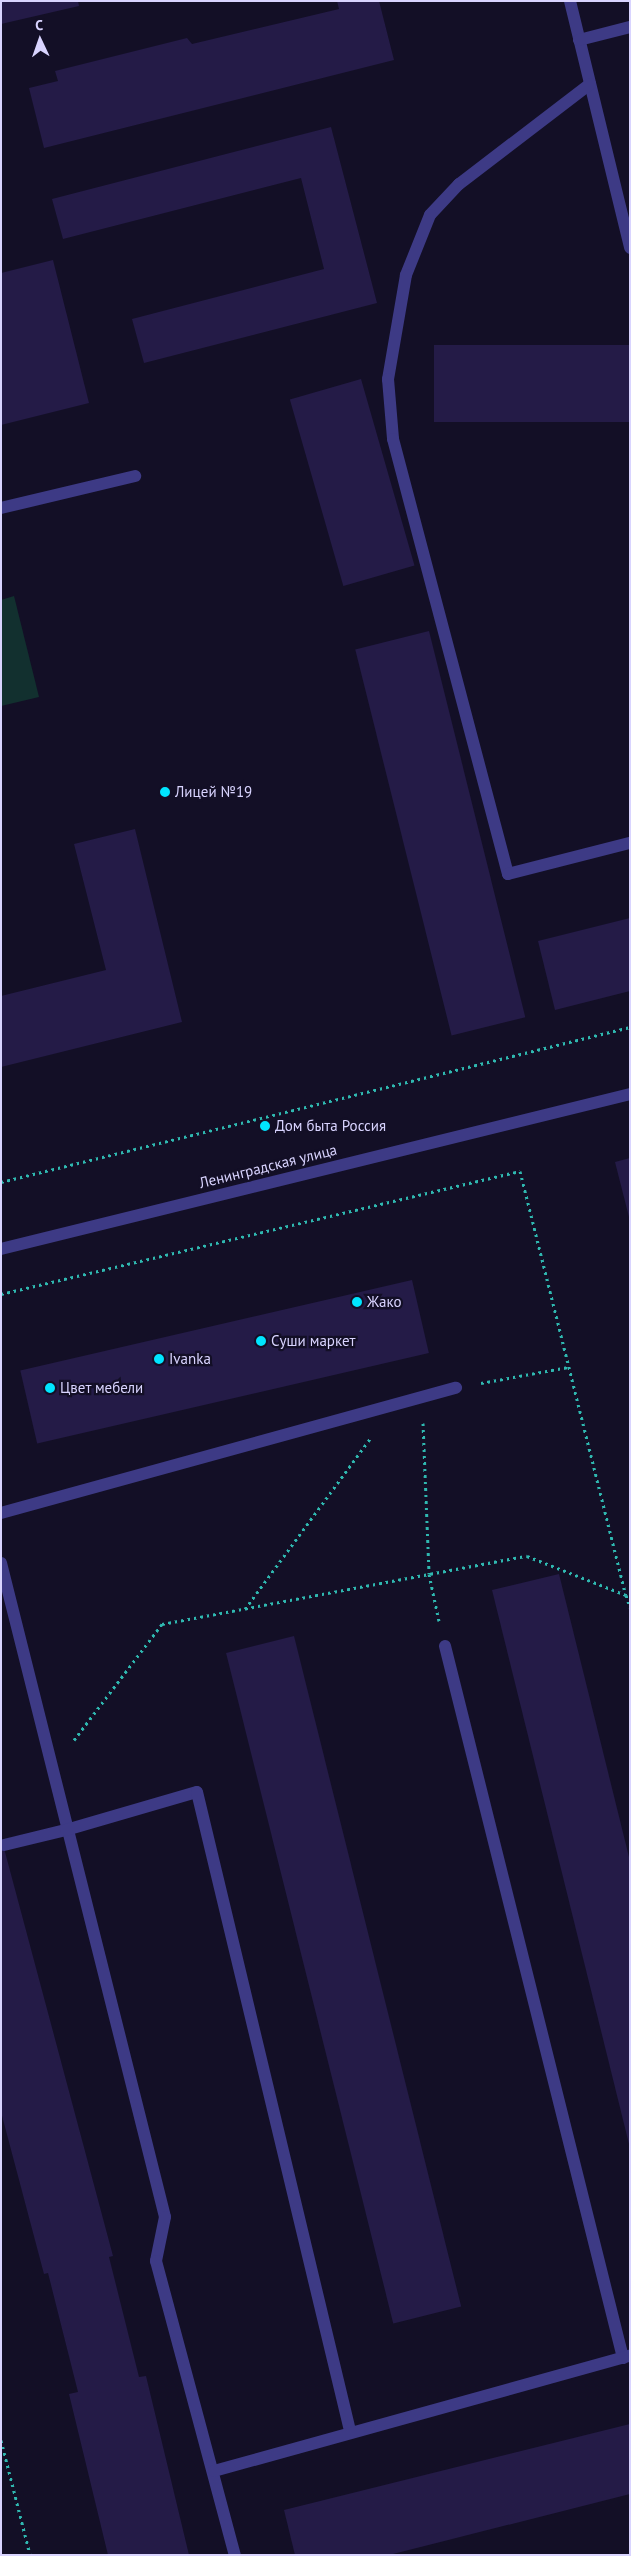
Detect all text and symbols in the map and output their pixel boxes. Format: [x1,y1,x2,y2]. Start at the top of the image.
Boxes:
north arrow [15,15,65,65]
text: С [35,16,44,34]
place label: Лицей №19 [175,783,252,801]
marker: Лицей №19 [159,786,171,798]
place label: Дом быта Россия [275,1117,386,1135]
marker: Дом быта Россия [259,1120,271,1132]
street label: Ленинградская улица [197,1140,339,1192]
place label: Жако [367,1293,402,1311]
marker: Жако [351,1296,363,1308]
place label: Суши маркет [271,1332,356,1350]
marker: Суши маркет [255,1335,267,1347]
place label: Ivanka [169,1350,211,1368]
marker: Ivanka [153,1353,165,1365]
place label: Цвет мебели [60,1379,144,1397]
marker: Цвет мебели [44,1382,56,1394]

